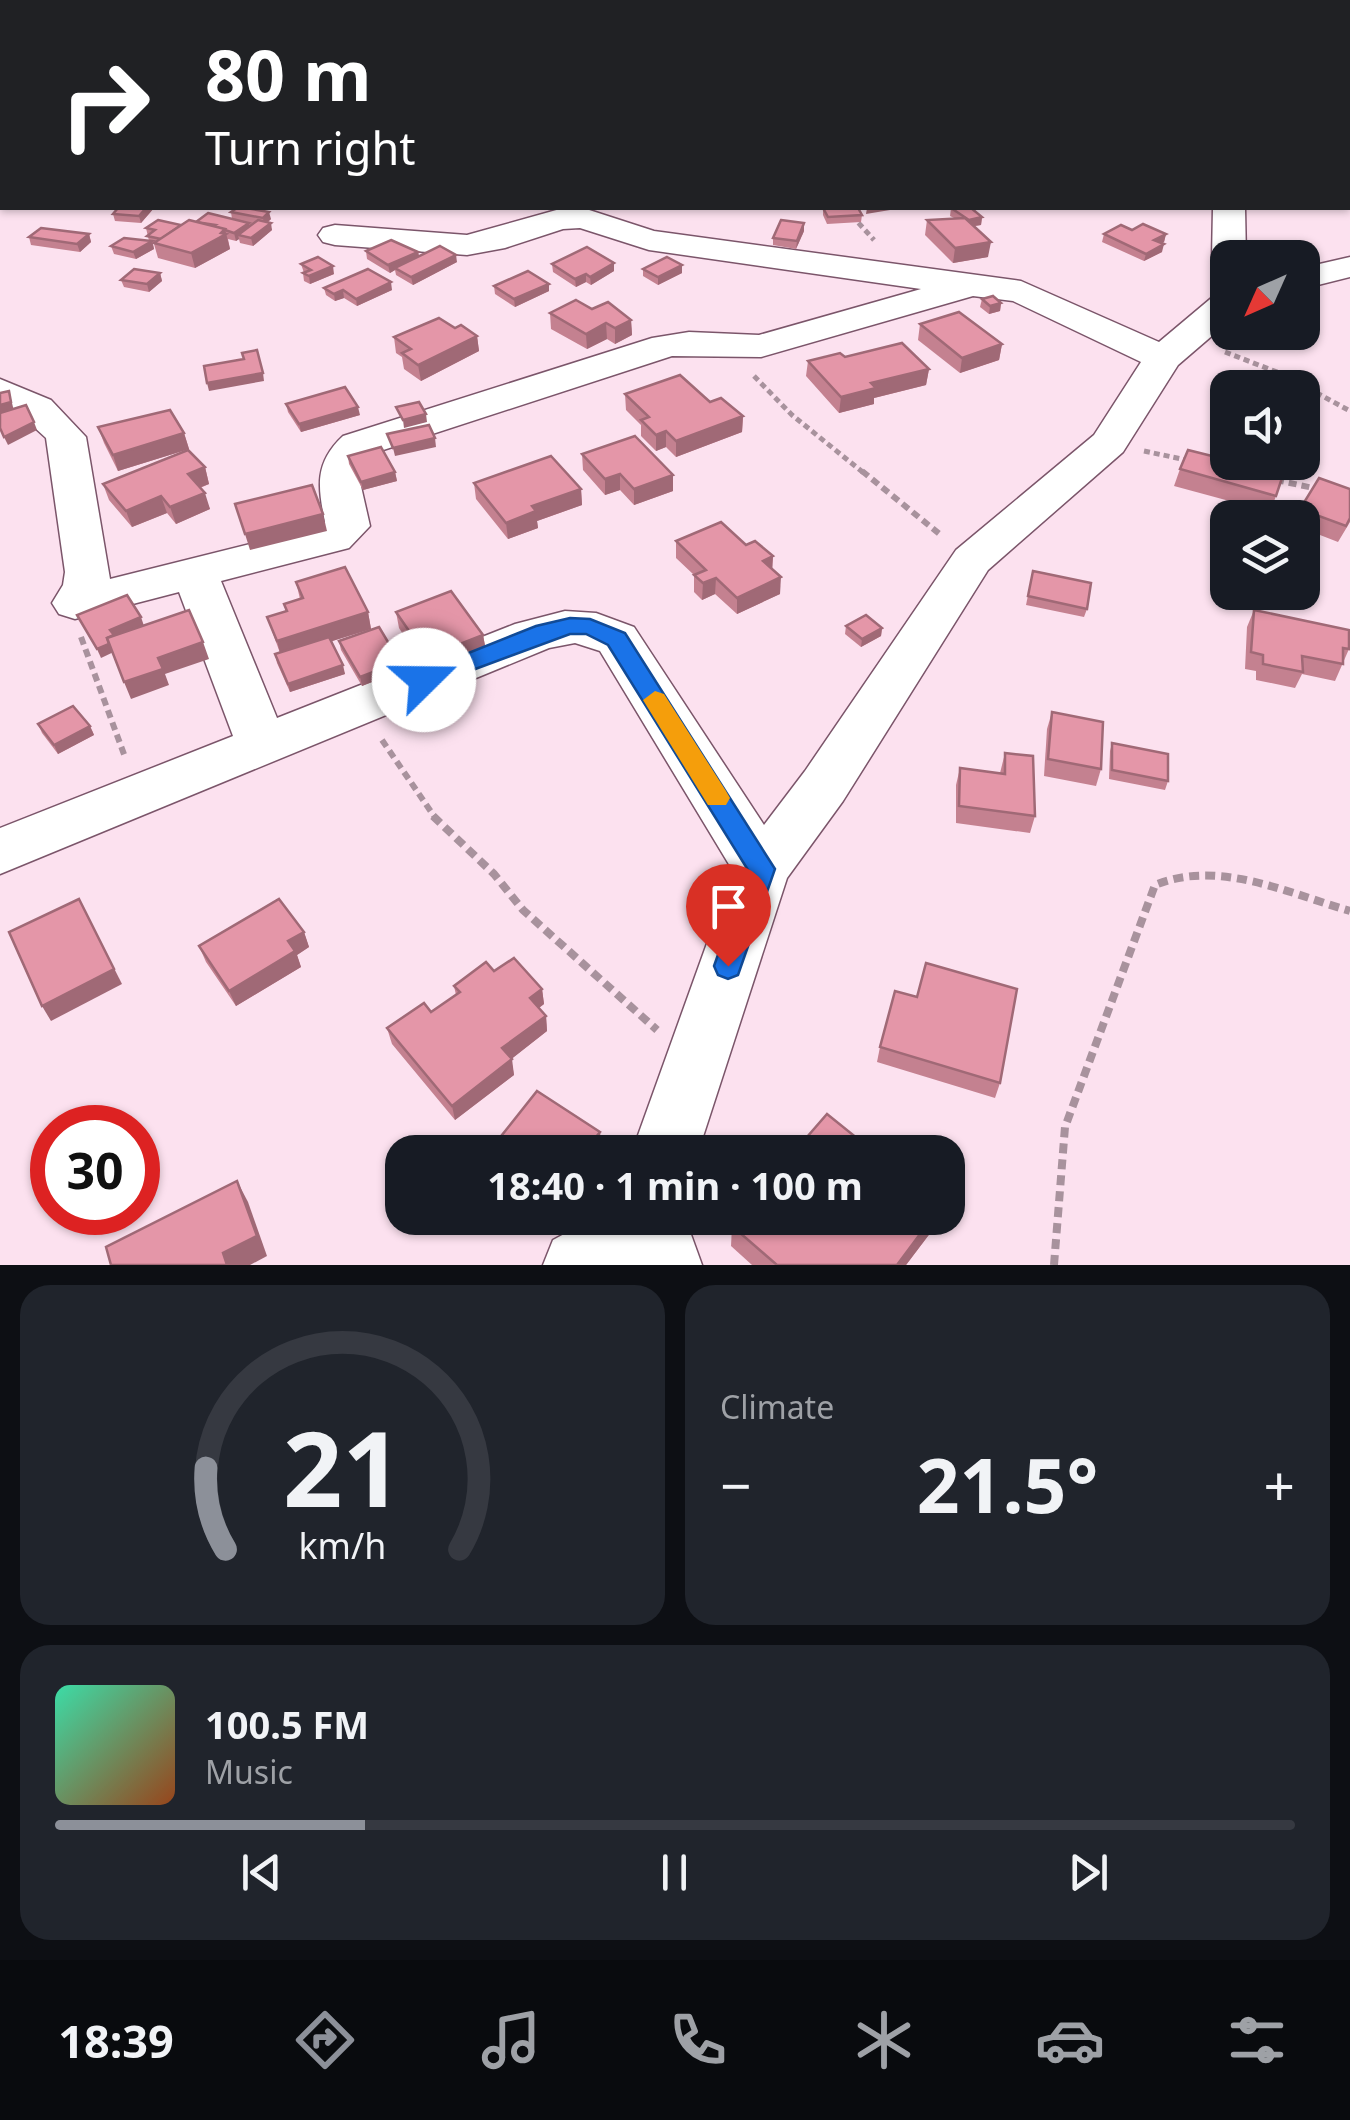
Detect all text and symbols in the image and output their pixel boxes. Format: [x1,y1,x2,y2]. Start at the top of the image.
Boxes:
text: 80 m [205,26,372,122]
icon: right [40,40,170,170]
text: Turn right [205,117,416,178]
north arrow [1210,240,1320,350]
map controls [1210,240,1320,610]
button: sound [1210,370,1320,480]
button: layers [1210,500,1320,610]
position arrow [372,628,476,732]
pin [686,864,771,967]
icon: arrive [701,879,756,934]
speed limit sign: 30 [30,1105,160,1235]
text: 18:40 · 1 min · 100 m [487,1159,863,1211]
text: Climate [720,1385,834,1428]
text: 21 [283,1396,402,1537]
text: 21.5° [917,1433,1098,1535]
text: − [720,1447,751,1522]
text: + [1264,1447,1295,1522]
text: km/h [299,1521,386,1569]
text: 100.5 FM [205,1698,369,1750]
text: Music [205,1750,293,1793]
icon: previous [234,1845,289,1900]
icon: pause [647,1845,702,1900]
icon: next [1061,1845,1116,1900]
icon: directions [290,2005,360,2075]
icon: music [476,2005,546,2075]
icon: phone [663,2005,733,2075]
icon: climate [849,2005,919,2075]
icon: car [1035,2005,1105,2075]
icon: filters [1222,2005,1292,2075]
text: 18:39 [58,2010,174,2071]

